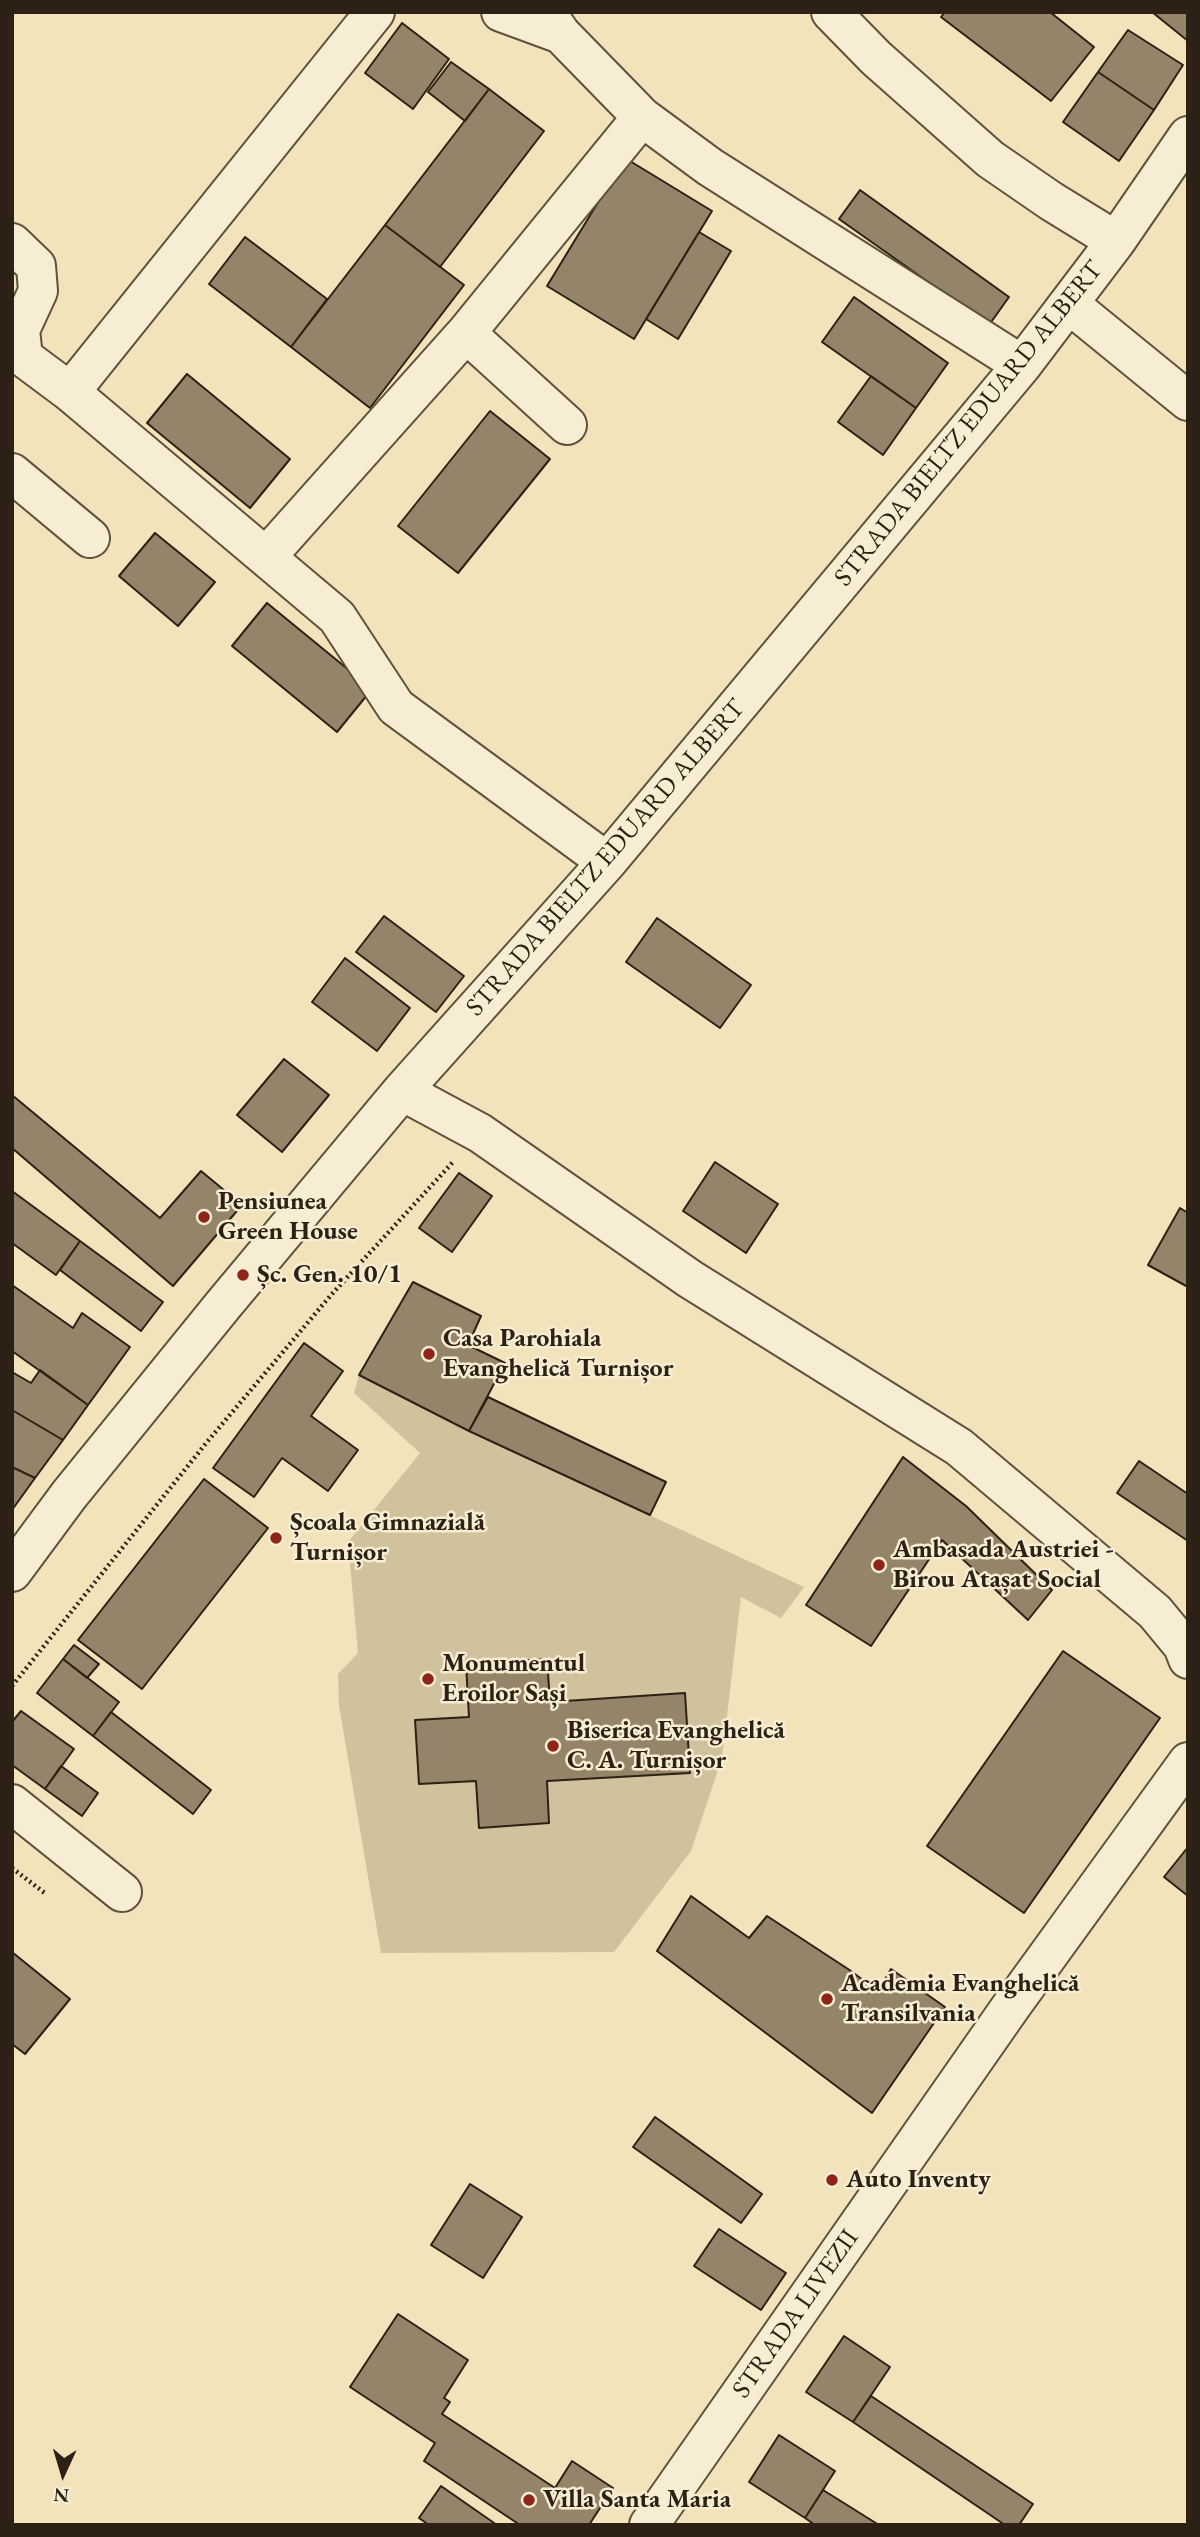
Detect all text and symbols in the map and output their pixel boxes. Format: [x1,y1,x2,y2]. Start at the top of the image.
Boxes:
street label: STRADA BIELTZ EDUARD ALBERT [828,255,1110,593]
street label: STRADA BIELTZ EDUARD ALBERT [460,693,752,1023]
place label: Pensiunea Green House [218,1186,358,1248]
marker: Pensiunea Green House [196,1209,212,1225]
place label: Șc. Gen. 10/1 [257,1259,402,1291]
marker: Șc. Gen. 10/1 [235,1267,251,1283]
place label: Casa Parohiala Evanghelică Turnișor [443,1323,673,1384]
marker: Casa Parohiala Evanghelică Turnișor [421,1346,437,1362]
place label: Școala Gimnazială Turnișor [290,1507,485,1568]
marker: Școala Gimnazială Turnișor [268,1530,284,1546]
place label: Ambasada Austriei - Birou Atașat Social [893,1534,1114,1596]
marker: Ambasada Austriei - Birou Atașat Social [871,1557,887,1573]
place label: Monumentul Eroilor Sași [442,1648,585,1710]
marker: Monumentul Eroilor Sași [420,1671,436,1687]
place label: Biserica Evanghelică C. A. Turnișor [567,1715,785,1776]
marker: Biserica Evanghelică C. A. Turnișor [545,1738,561,1754]
place label: Academia Evanghelică Transilvania [841,1968,1079,2030]
marker: Academia Evanghelică Transilvania [819,1991,835,2007]
place label: Auto Inventy [846,2164,991,2196]
marker: Auto Inventy [824,2172,840,2188]
street label: STRADA LIVEZII [726,2224,866,2404]
north arrow [28,2439,98,2509]
text: N [53,2482,70,2508]
place label: Villa Santa Maria [543,2484,731,2516]
marker: Villa Santa Maria [521,2492,537,2508]

